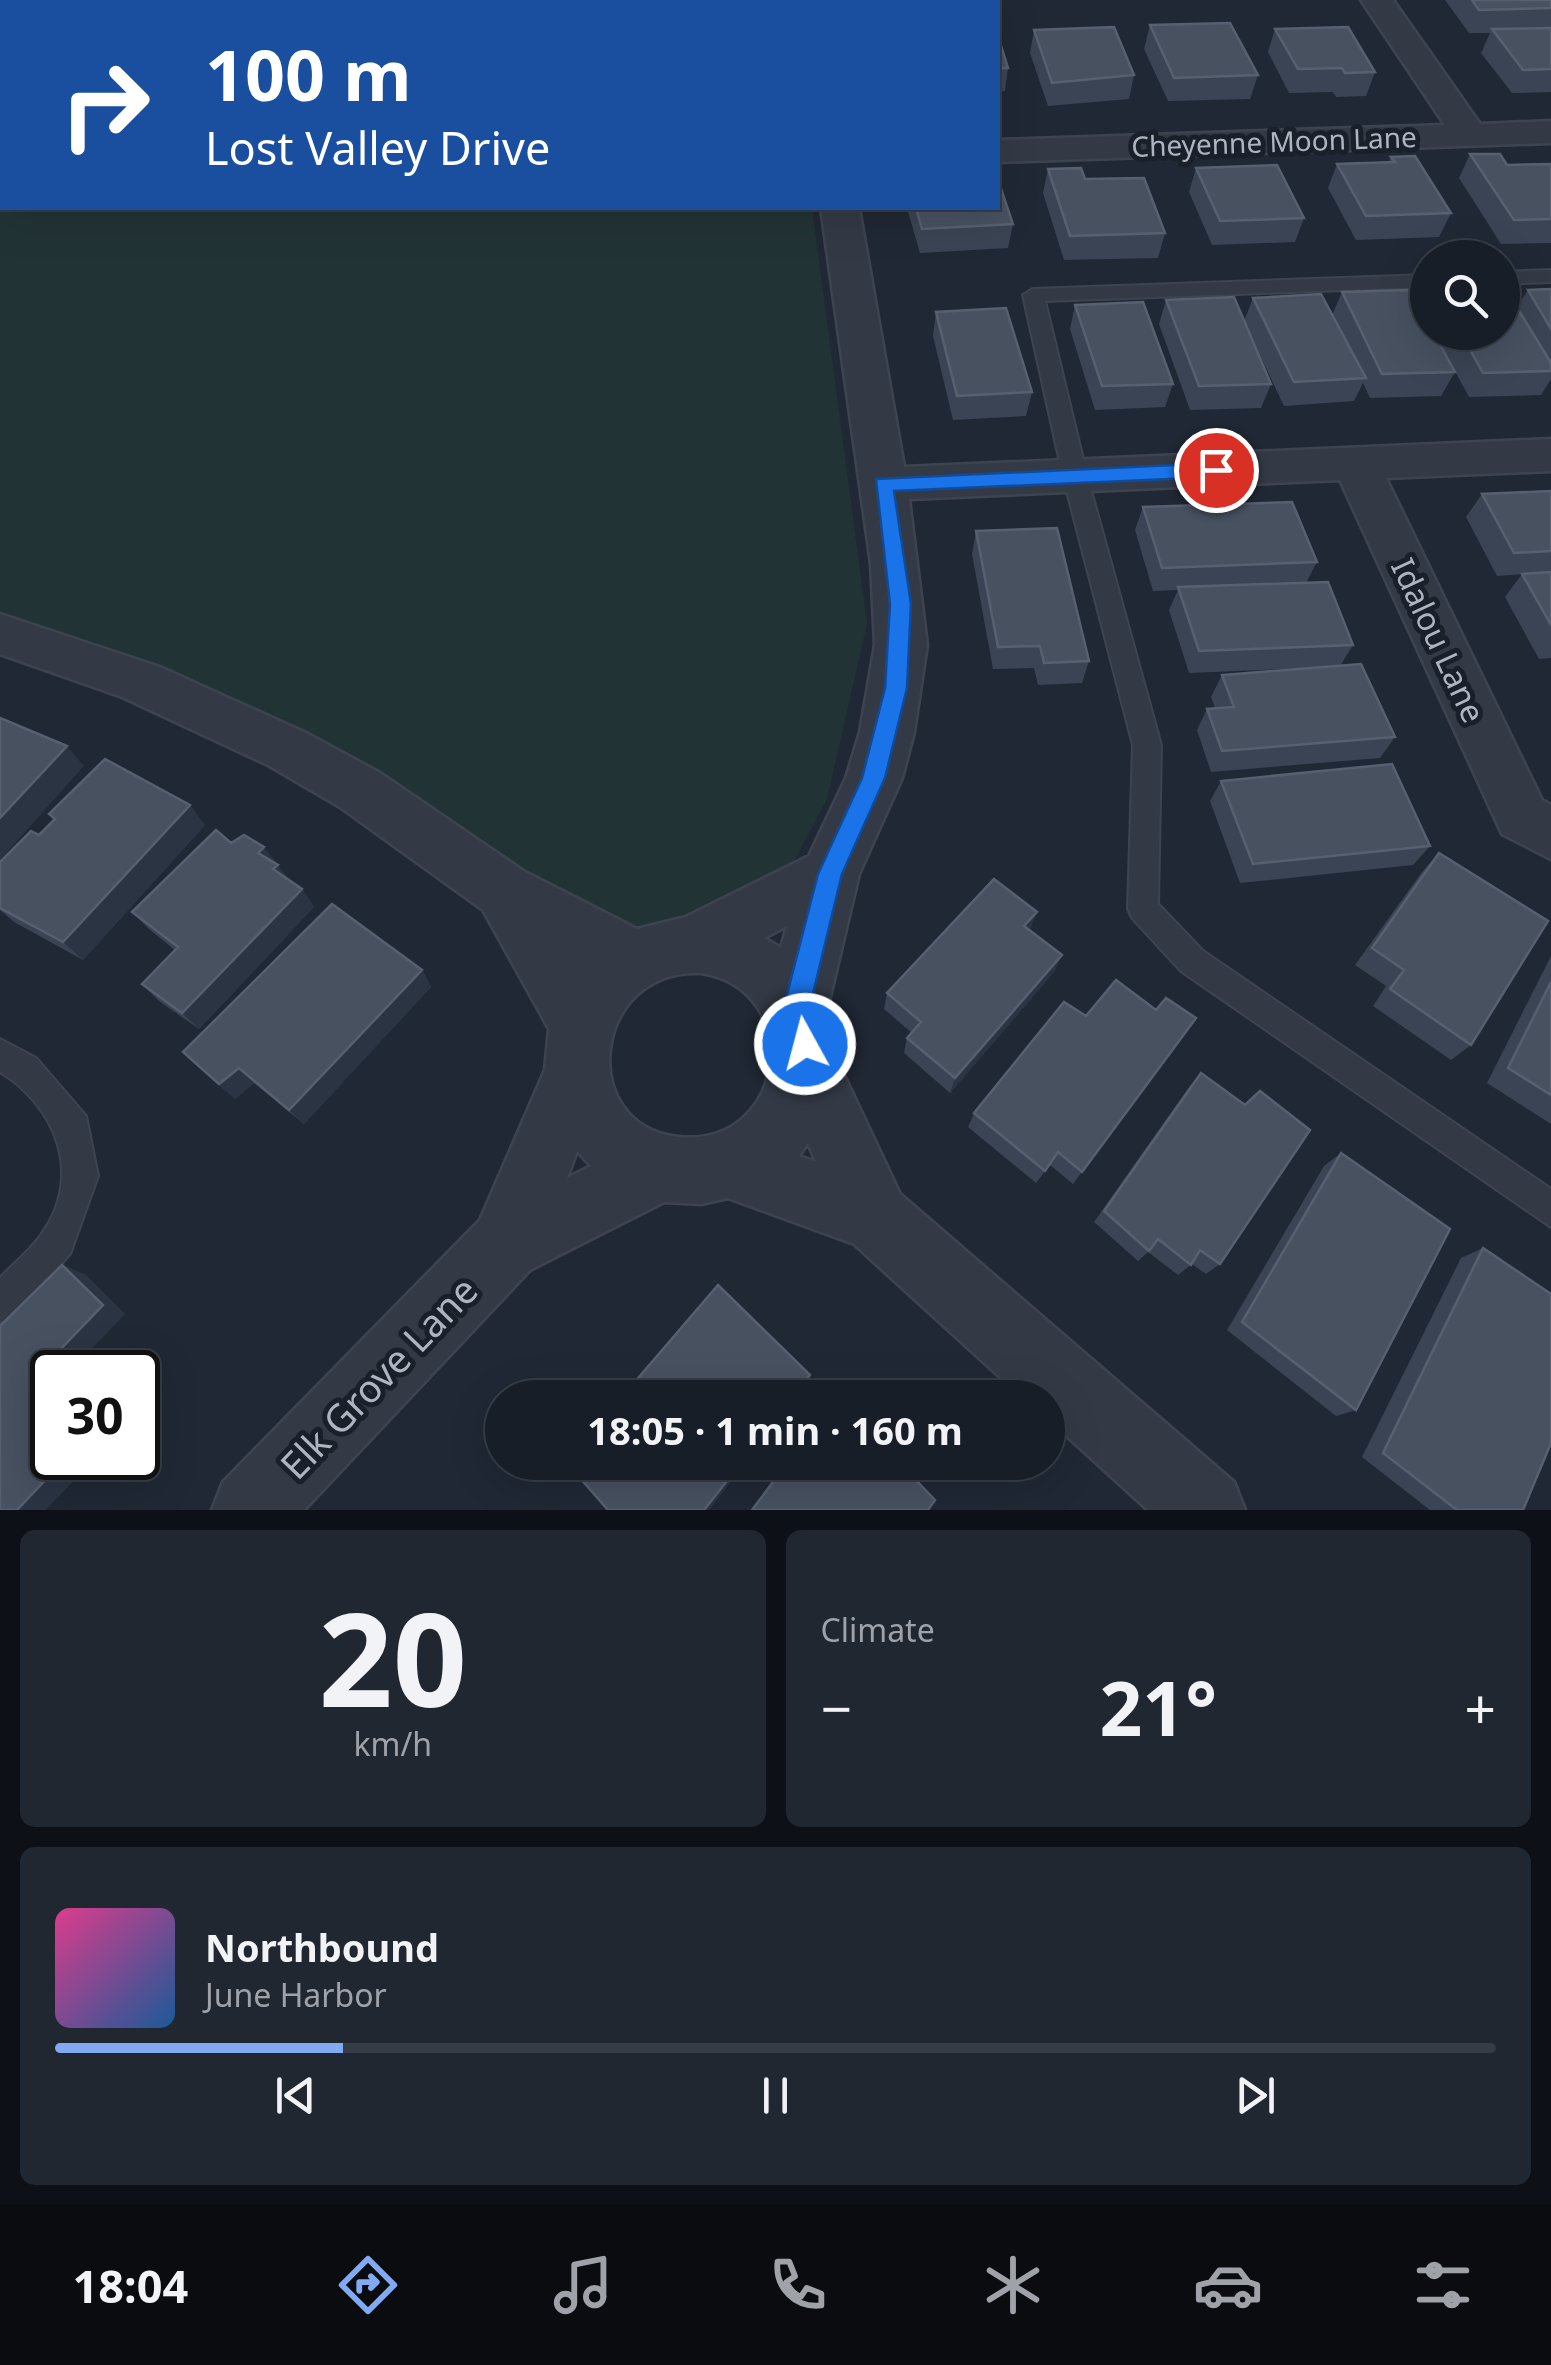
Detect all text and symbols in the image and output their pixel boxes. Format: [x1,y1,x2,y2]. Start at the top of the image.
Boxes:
text: 100 m [205,26,412,122]
icon: right [40,40,170,170]
text: Lost Valley Drive [205,117,550,178]
street label: Cheyenne Moon Lane [1131,117,1417,165]
map controls [1410,240,1520,350]
button: search [1410,240,1520,350]
pin [1174,428,1259,513]
icon: arrive [1189,443,1244,498]
street label: Idalou Lane [1382,551,1496,729]
position arrow [753,992,857,1096]
street label: Elk Grove Lane [268,1264,488,1490]
speed limit sign: 30 [30,1350,160,1480]
text: 18:05 · 1 min · 160 m [587,1404,963,1456]
text: 20 [318,1568,467,1745]
text: Climate [821,1608,935,1651]
text: 21° [1099,1656,1217,1758]
text: − [821,1670,852,1745]
text: + [1465,1670,1496,1745]
text: km/h [353,1722,432,1765]
text: Northbound [205,1921,439,1973]
text: June Harbor [205,1973,387,2016]
icon: previous [268,2068,323,2123]
icon: pause [748,2068,803,2123]
icon: next [1228,2068,1283,2123]
icon: directions [333,2250,403,2320]
icon: music [548,2250,618,2320]
icon: phone [763,2250,833,2320]
icon: climate [978,2250,1048,2320]
icon: car [1193,2250,1263,2320]
icon: filters [1408,2250,1478,2320]
text: 18:04 [73,2255,188,2316]

